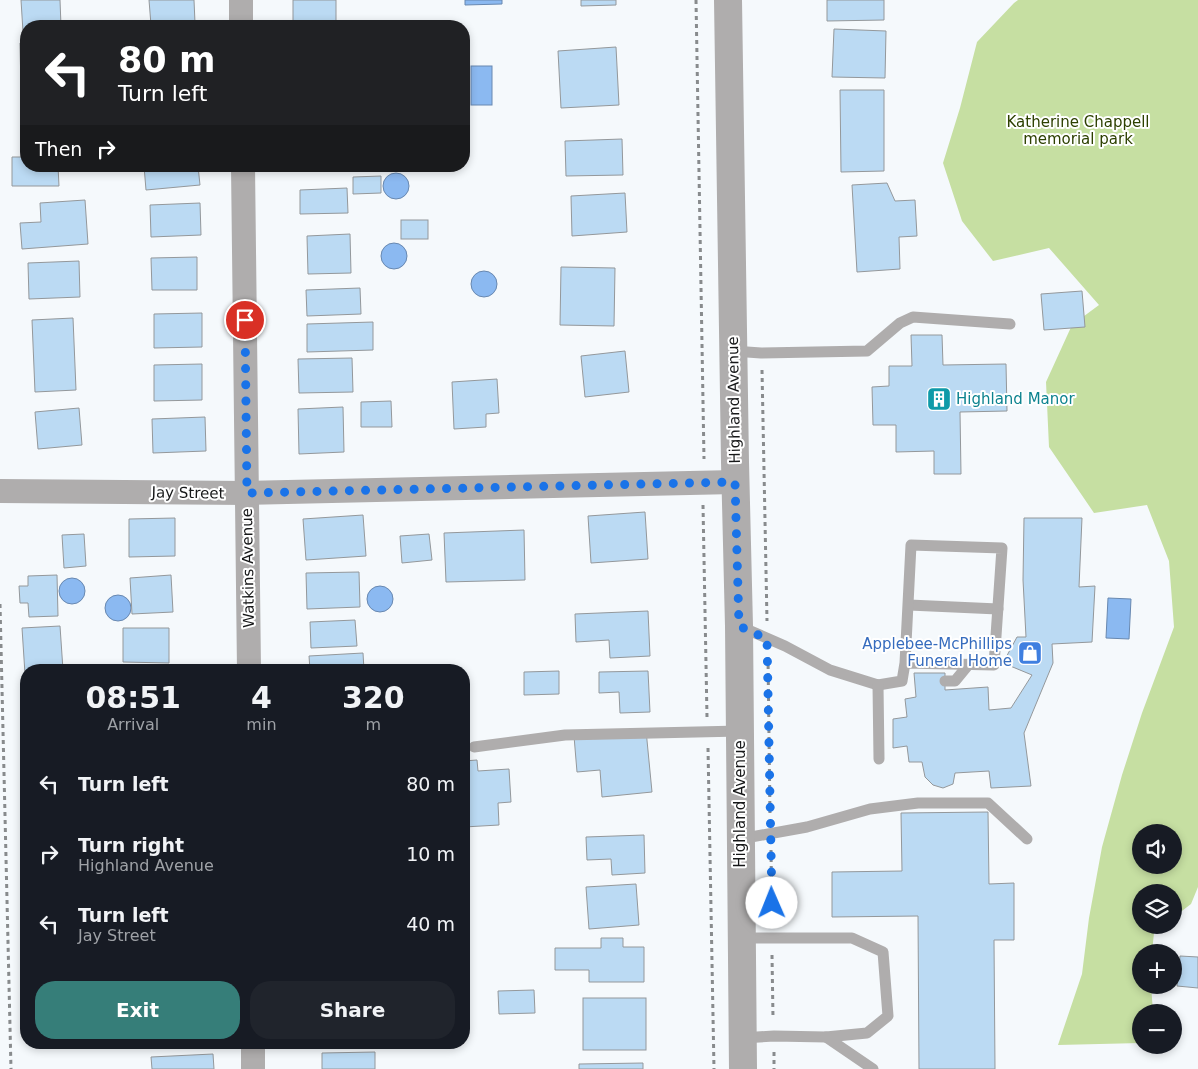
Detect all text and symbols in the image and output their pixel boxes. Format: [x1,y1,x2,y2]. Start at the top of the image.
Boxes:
icon: left [35,40,100,105]
text: 80 m [118,40,215,80]
text: Turn left [118,81,207,106]
park label: Katherine Chappell memorial park [1007,113,1150,148]
icon: right [92,135,120,163]
text: Then [35,138,82,160]
pin [224,299,266,341]
icon: arrive [231,306,259,334]
street label: Highland Avenue [724,336,744,464]
building icon: Highland Manor [926,386,952,412]
place label: Highland Manor [956,390,1075,408]
street label: Jay Street [150,483,225,503]
street label: Watkins Avenue [238,508,258,628]
place label: Applebee-McPhillips Funeral Home [862,635,1012,670]
shop icon: Applebee-McPhillips Funeral Home [1017,640,1043,666]
text: 08:51 [85,680,181,715]
text: 4 [251,680,272,715]
text: 320 [342,680,405,715]
text: Arrival [107,715,159,734]
text: min [246,715,277,734]
text: m [365,715,381,734]
street label: Highland Avenue [731,740,749,868]
icon: left [35,770,63,798]
text: Turn left [78,773,169,795]
text: 80 m [406,773,455,795]
map controls [1132,824,1182,1054]
button: sound [1132,824,1182,874]
text: Turn right [78,834,184,856]
icon: right [35,840,63,868]
text: 10 m [406,843,455,865]
text: Highland Avenue [78,856,214,875]
position arrow [745,876,797,928]
button: layers [1132,884,1182,934]
text: Turn left [78,904,169,926]
icon: left [35,910,63,938]
text: 40 m [406,913,455,935]
text: Jay Street [78,926,156,945]
button: + [1132,944,1182,994]
button: Exit [35,981,240,1039]
button: Share [250,981,455,1039]
button: − [1132,1004,1182,1054]

